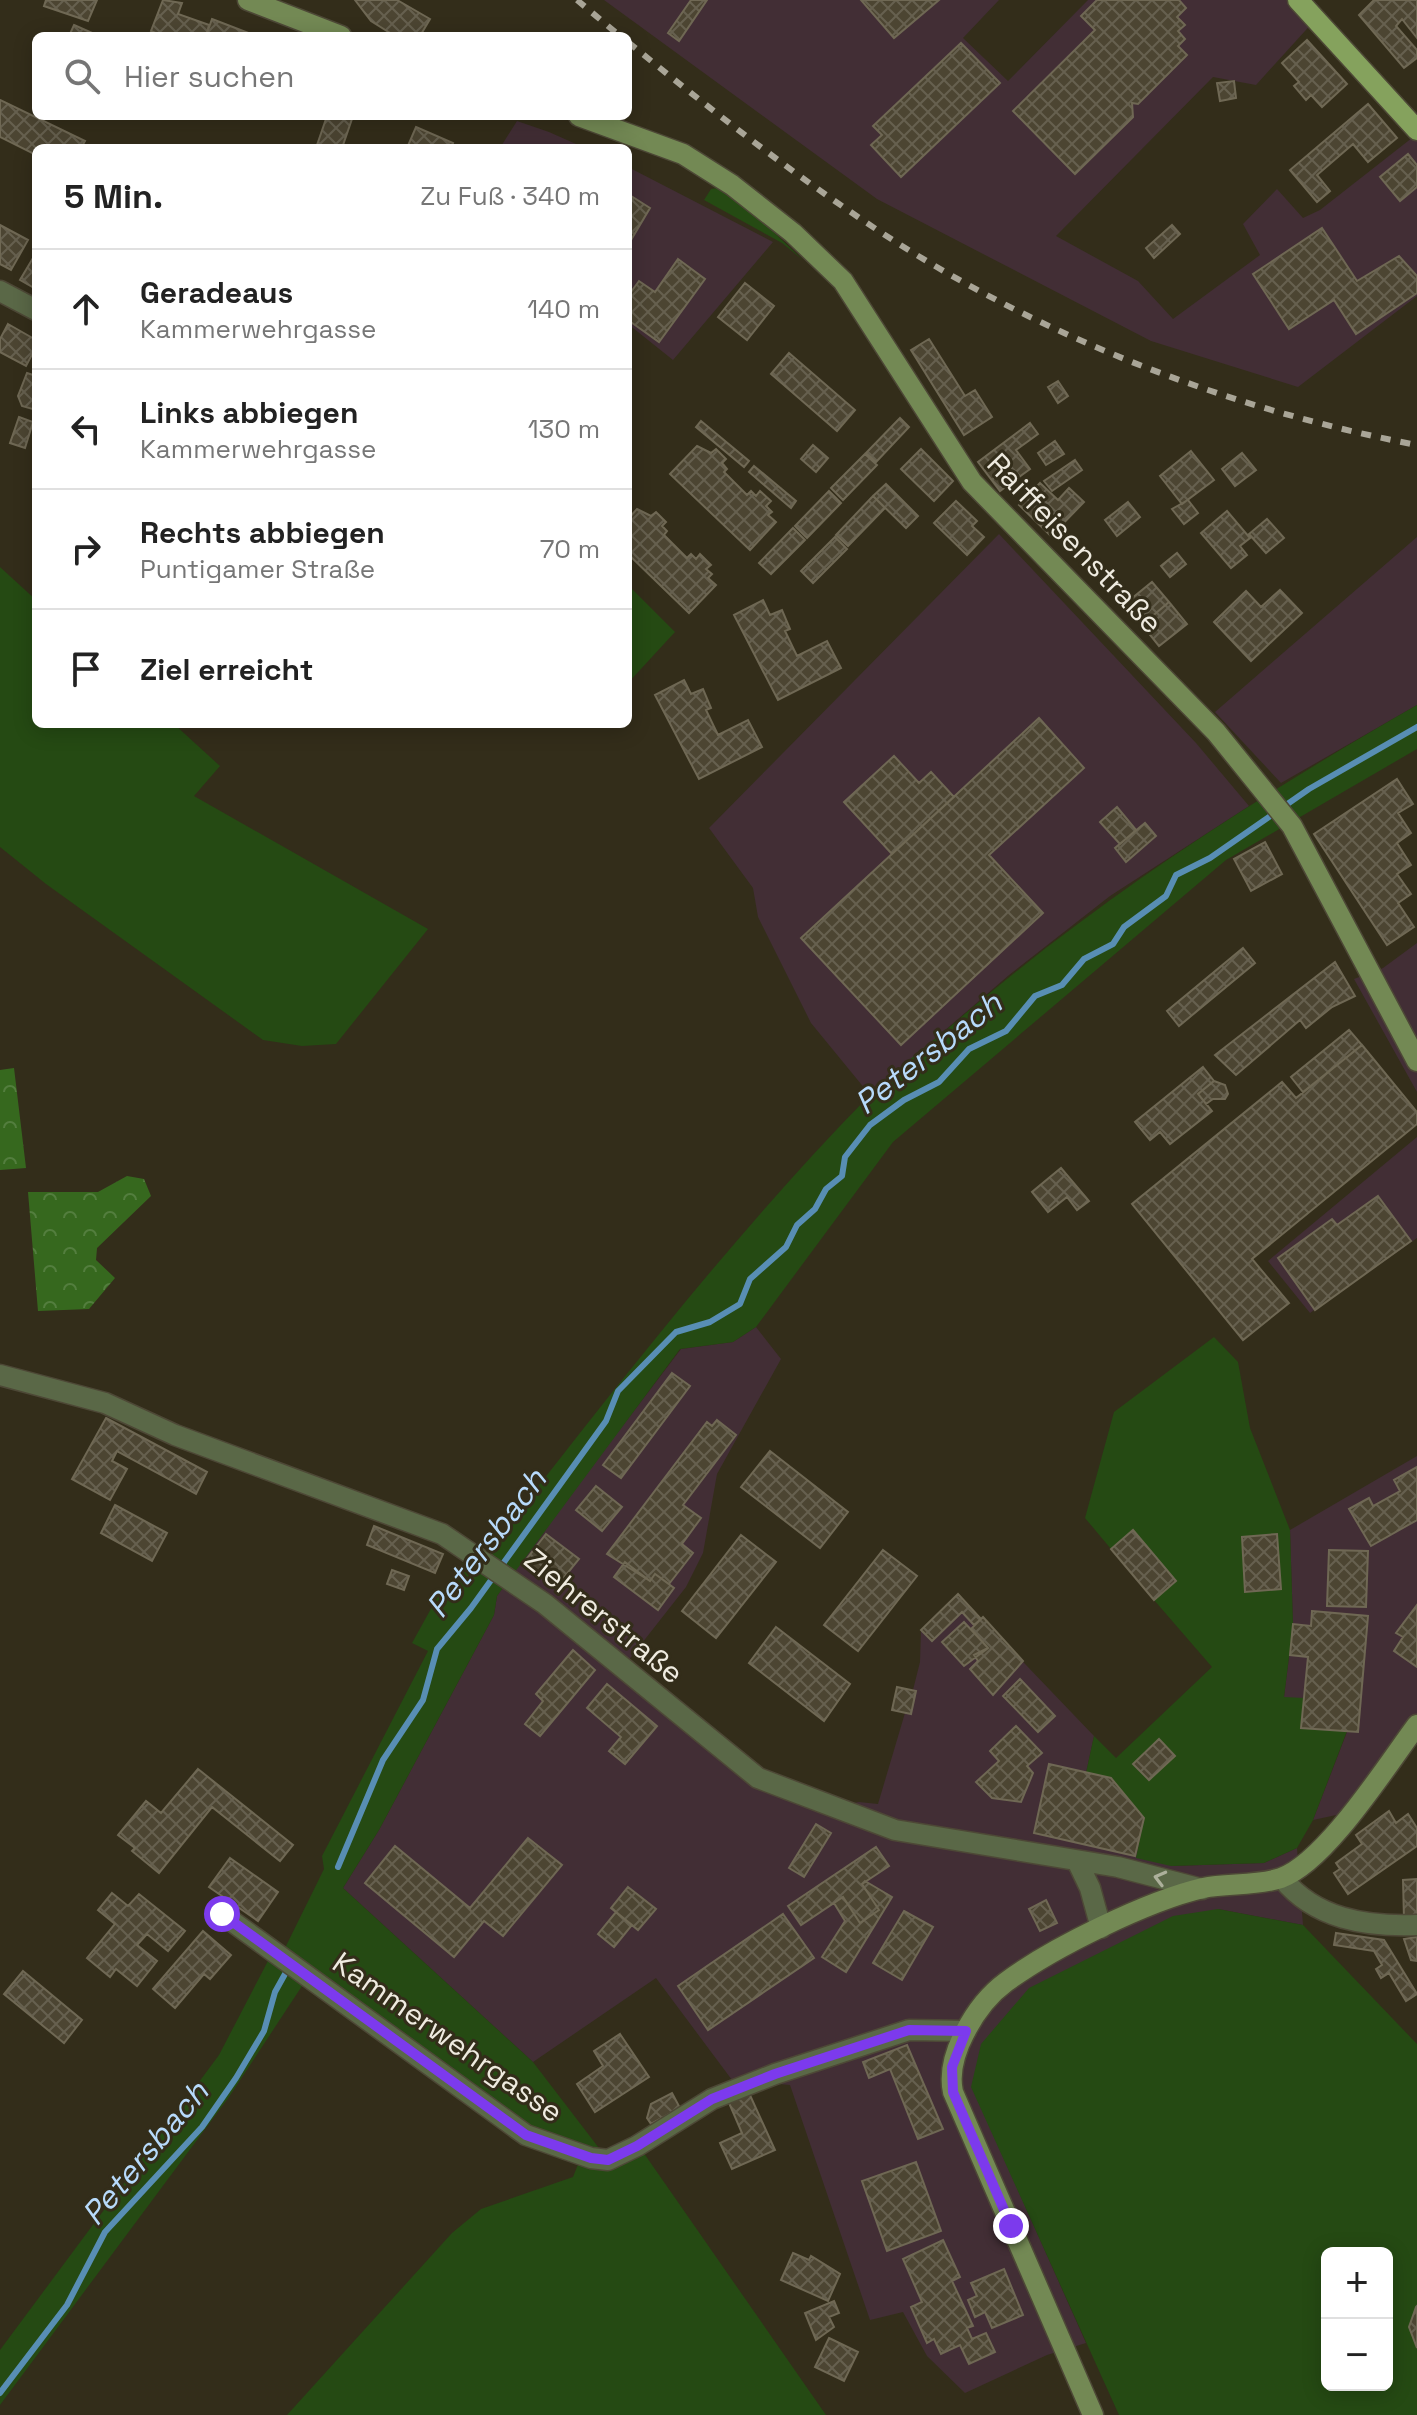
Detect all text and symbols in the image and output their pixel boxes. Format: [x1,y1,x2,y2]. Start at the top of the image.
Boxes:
search box [32,32,632,120]
icon: search [60,54,104,98]
text: Hier suchen [124,57,294,96]
text: 5 Min. [64,175,163,218]
text: Zu Fuß · 340 m [420,179,600,213]
text: Geradeaus [140,273,293,312]
icon: ahead [64,287,108,331]
text: 140 m [527,292,600,326]
text: Kammerwehrgasse [140,312,376,346]
text: Links abbiegen [140,393,358,432]
icon: left [64,407,108,451]
text: 130 m [528,412,600,446]
text: Kammerwehrgasse [140,432,376,466]
street label: Raiffeisenstraße [979,444,1171,642]
text: Rechts abbiegen [140,513,385,552]
icon: right [64,527,108,571]
text: 70 m [540,532,600,566]
text: Puntigamer Straße [140,552,375,586]
icon: arrive [64,647,108,691]
text: Ziel erreicht [140,650,313,689]
water label: Petersbach [846,982,1011,1123]
water label: Petersbach [417,1460,556,1625]
street label: Ziehrerstraße [516,1540,692,1692]
one-way arrow [1154,1870,1168,1887]
route start [204,1896,240,1932]
street label: Kammerwehrgasse [325,1943,571,2131]
water label: Petersbach [73,2072,218,2233]
route end [993,2208,1029,2244]
map controls [1321,2247,1393,2391]
button: + [1321,2247,1393,2319]
button: − [1321,2319,1393,2391]

